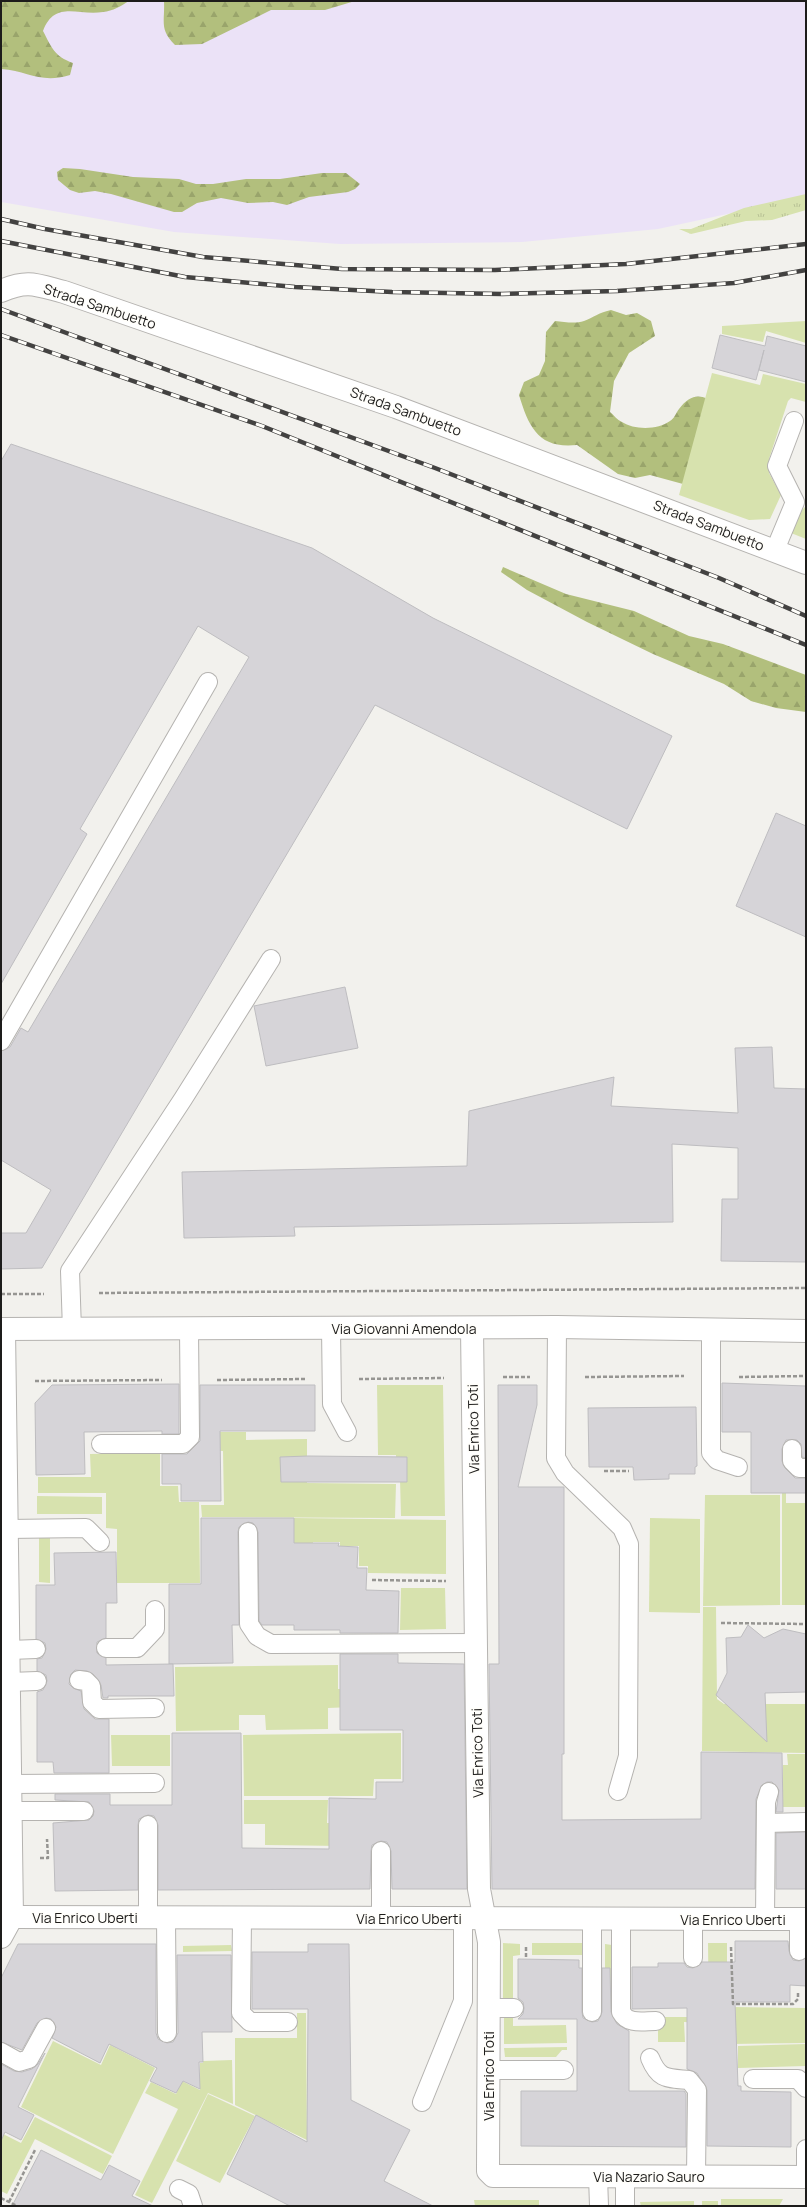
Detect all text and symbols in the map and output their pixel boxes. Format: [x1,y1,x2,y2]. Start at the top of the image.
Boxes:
street label: Strada Sambuetto [41,279,159,333]
street label: Strada Sambuetto [348,382,464,440]
street label: Strada Sambuetto [651,495,767,555]
street label: Via Giovanni Amendola [332,1319,476,1338]
street label: Via Enrico Toti [463,1384,483,1474]
street label: Via Enrico Toti [467,1708,487,1798]
street label: Via Enrico Uberti [32,1908,138,1927]
street label: Via Enrico Uberti [356,1909,462,1928]
street label: Via Enrico Uberti [680,1910,786,1929]
street label: Via Enrico Toti [479,2031,498,2121]
street label: Via Nazario Sauro [593,2167,705,2186]

